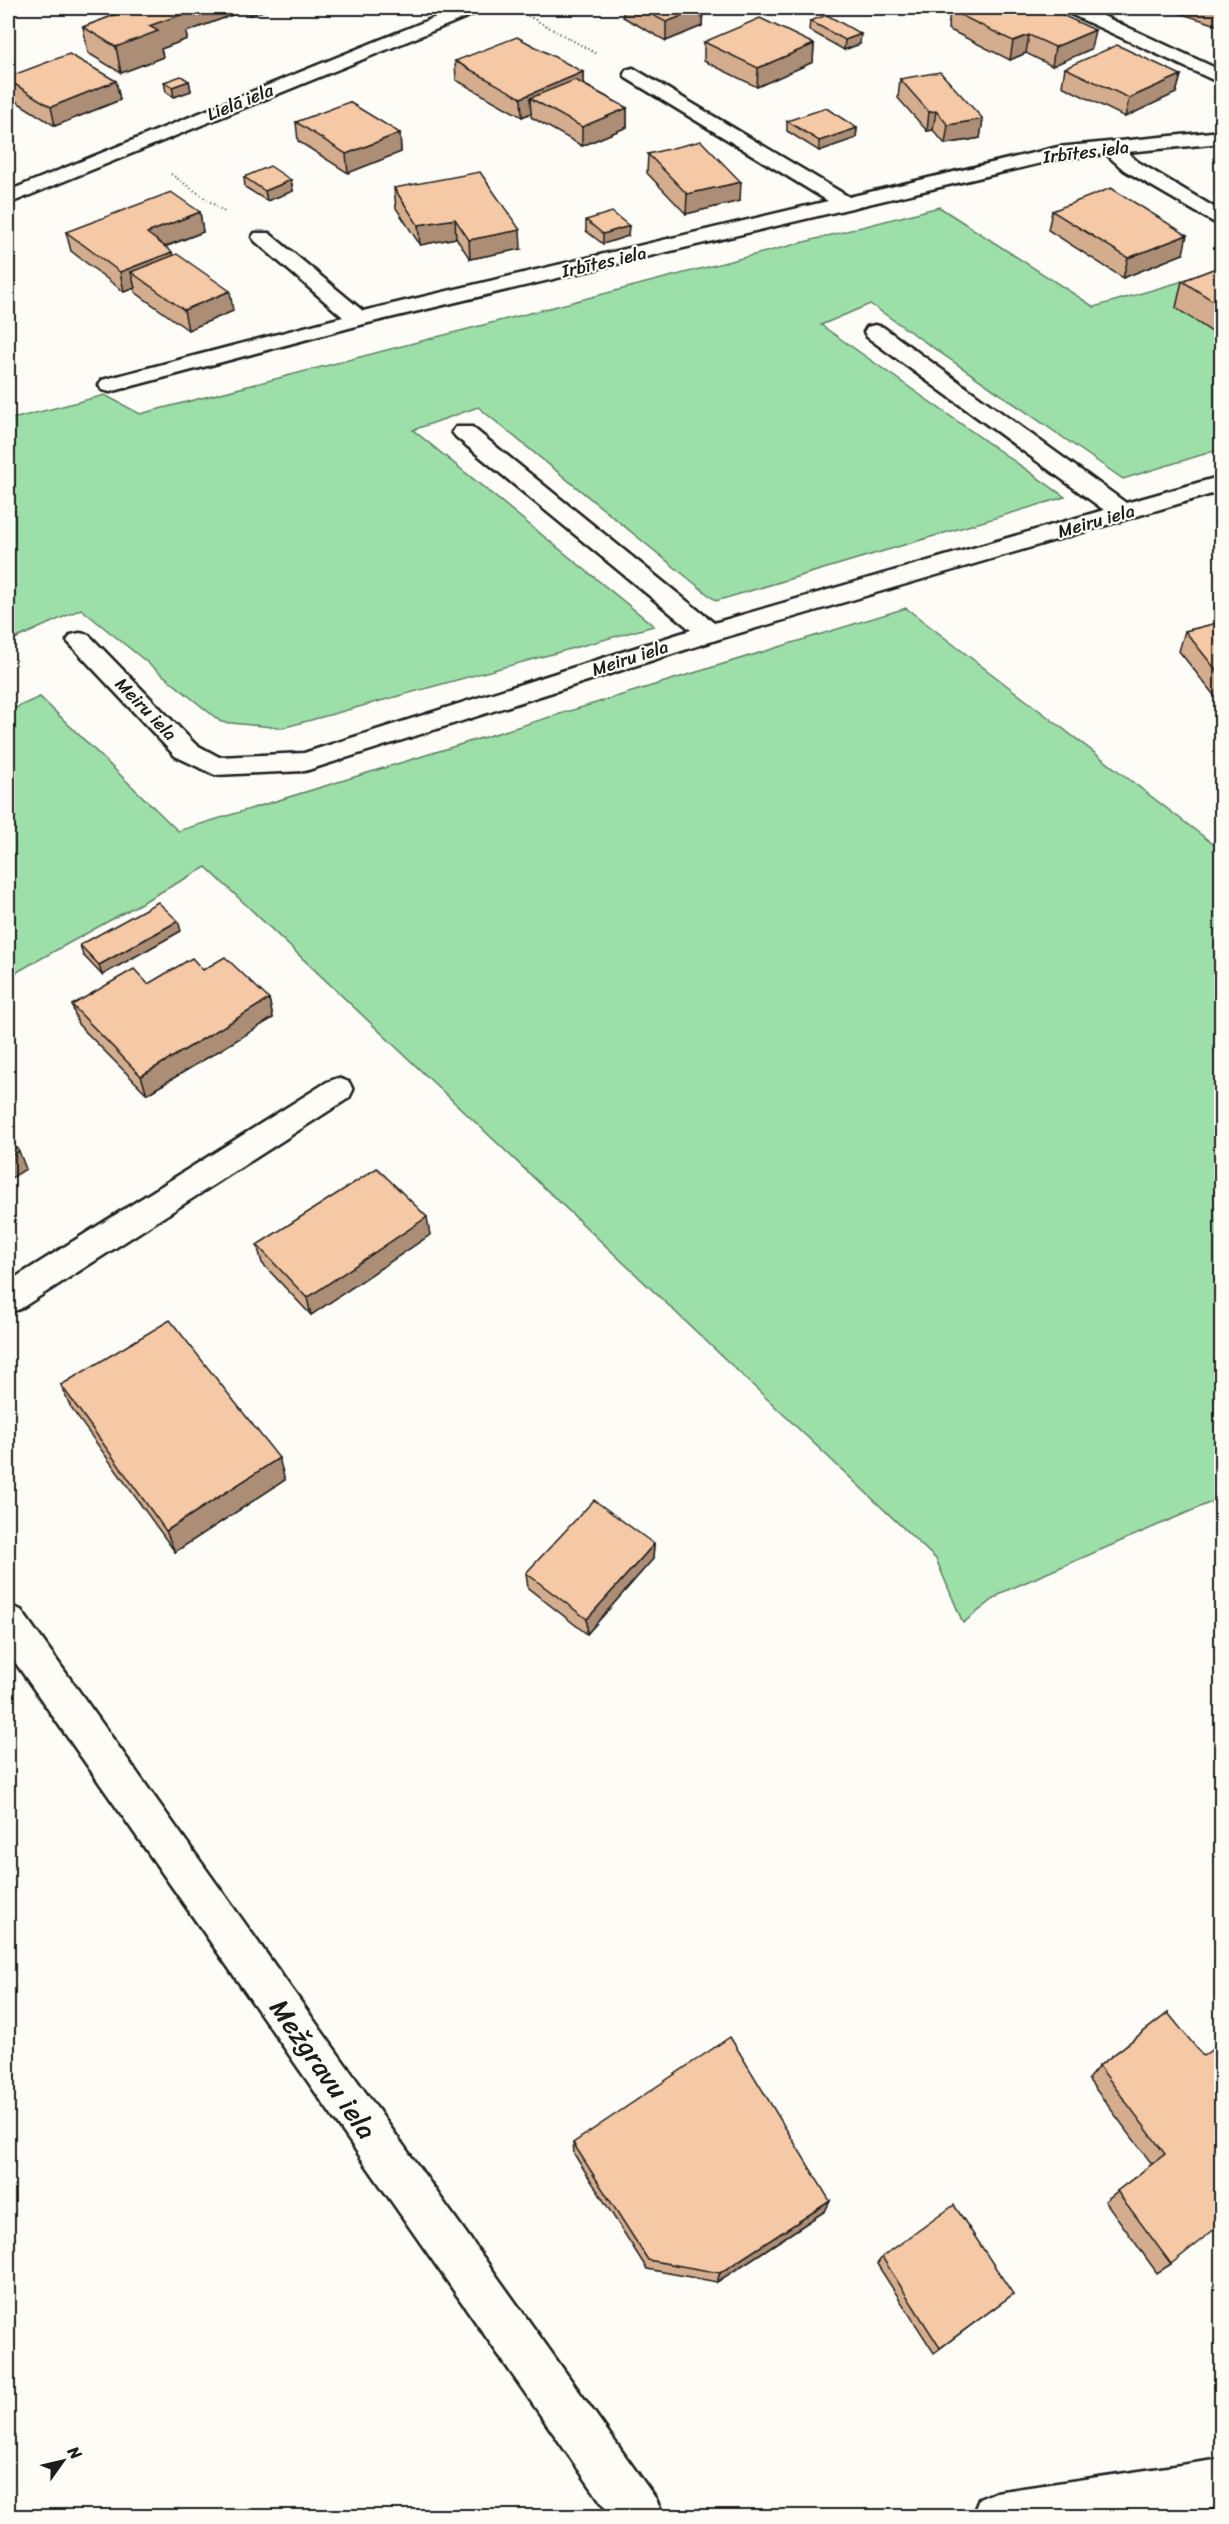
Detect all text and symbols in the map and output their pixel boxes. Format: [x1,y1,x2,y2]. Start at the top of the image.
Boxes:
street label: Lielā iela [202,74,279,130]
street label: Irbītes iela [1040,131,1131,173]
street label: Irbītes iela [557,237,650,288]
street label: Meiru iela [1054,495,1138,547]
street label: Meiru iela [587,631,673,685]
street label: Meiru iela [107,669,185,749]
street label: Mežgravu iela [256,1988,390,2150]
north arrow [33,2431,93,2491]
text: N [59,2439,91,2466]

